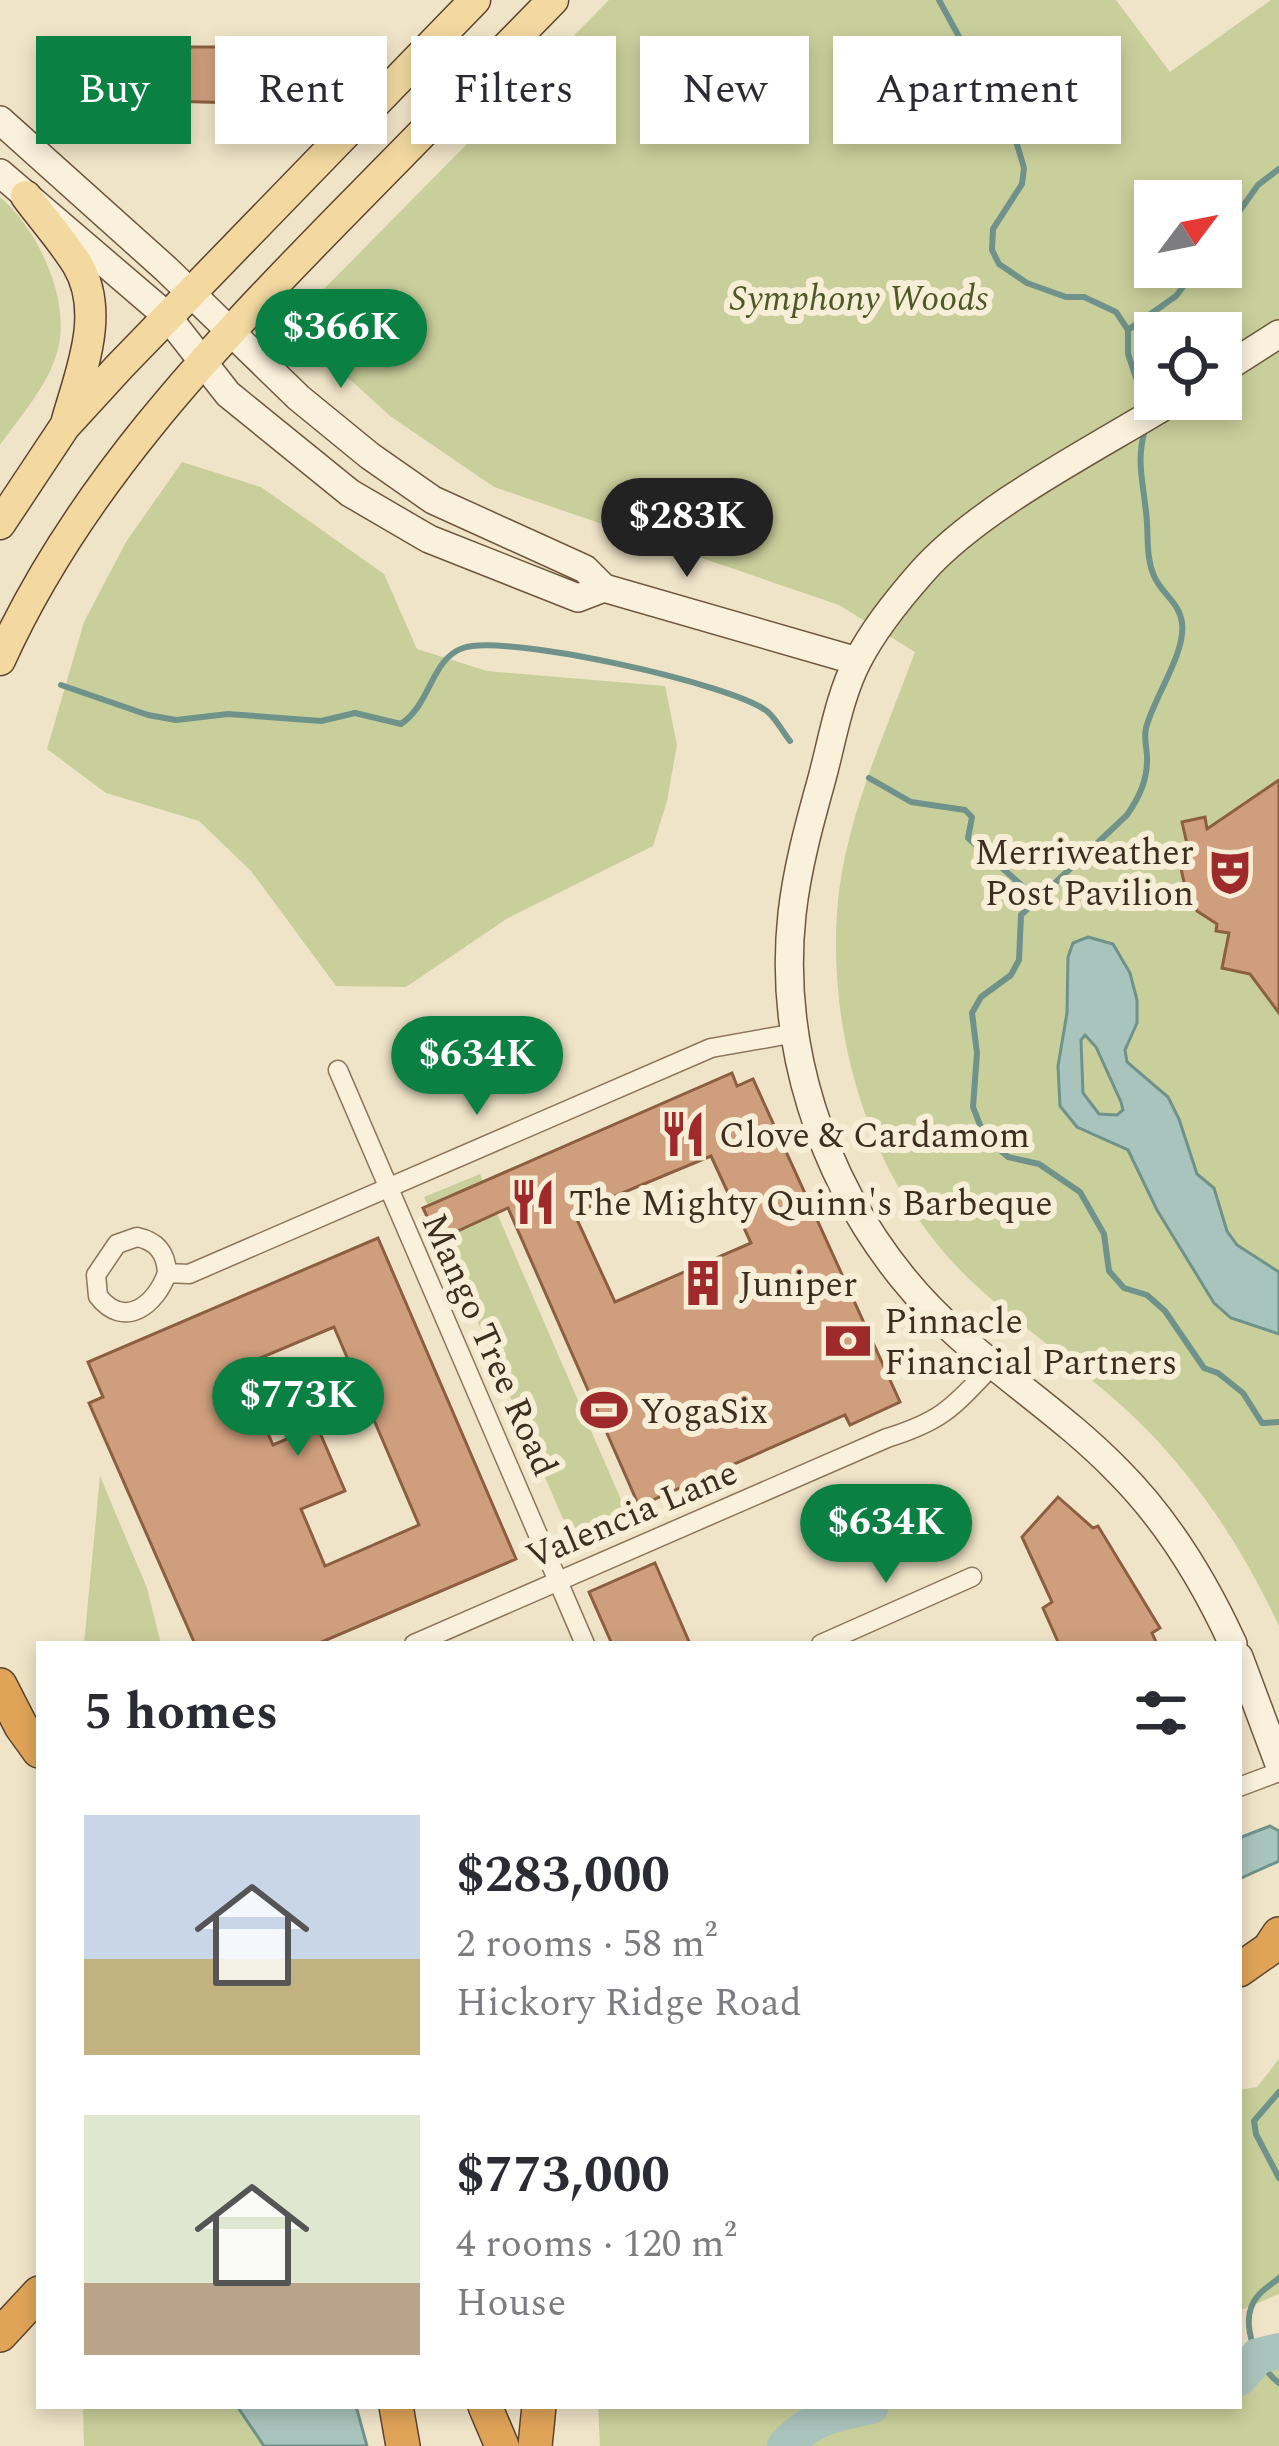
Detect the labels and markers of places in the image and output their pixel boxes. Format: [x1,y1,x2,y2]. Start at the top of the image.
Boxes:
pin: $366K [257,289,425,391]
pin: $283K [603,478,771,580]
place label: Merriweather Post Pavilion [974,826,1194,922]
theatre icon: Merriweather Post Pavilion [1205,847,1255,897]
pin: $634K [393,1016,561,1118]
restaurant icon: Clove & Cardamom [658,1109,708,1159]
place label: Clove & Cardamom [719,1109,1030,1164]
restaurant icon: The Mighty Quinn's Barbeque [508,1177,558,1227]
place label: The Mighty Quinn's Barbeque [569,1177,1053,1232]
building icon: Juniper [678,1258,728,1308]
place label: Juniper [739,1258,857,1313]
place label: Pinnacle Financial Partners [884,1295,1177,1391]
bank icon: Pinnacle Financial Partners [823,1316,873,1366]
pin: $773K [214,1357,382,1459]
sports icon: YogaSix [579,1385,629,1435]
place label: YogaSix [640,1385,768,1440]
pin: $634K [802,1484,970,1586]

